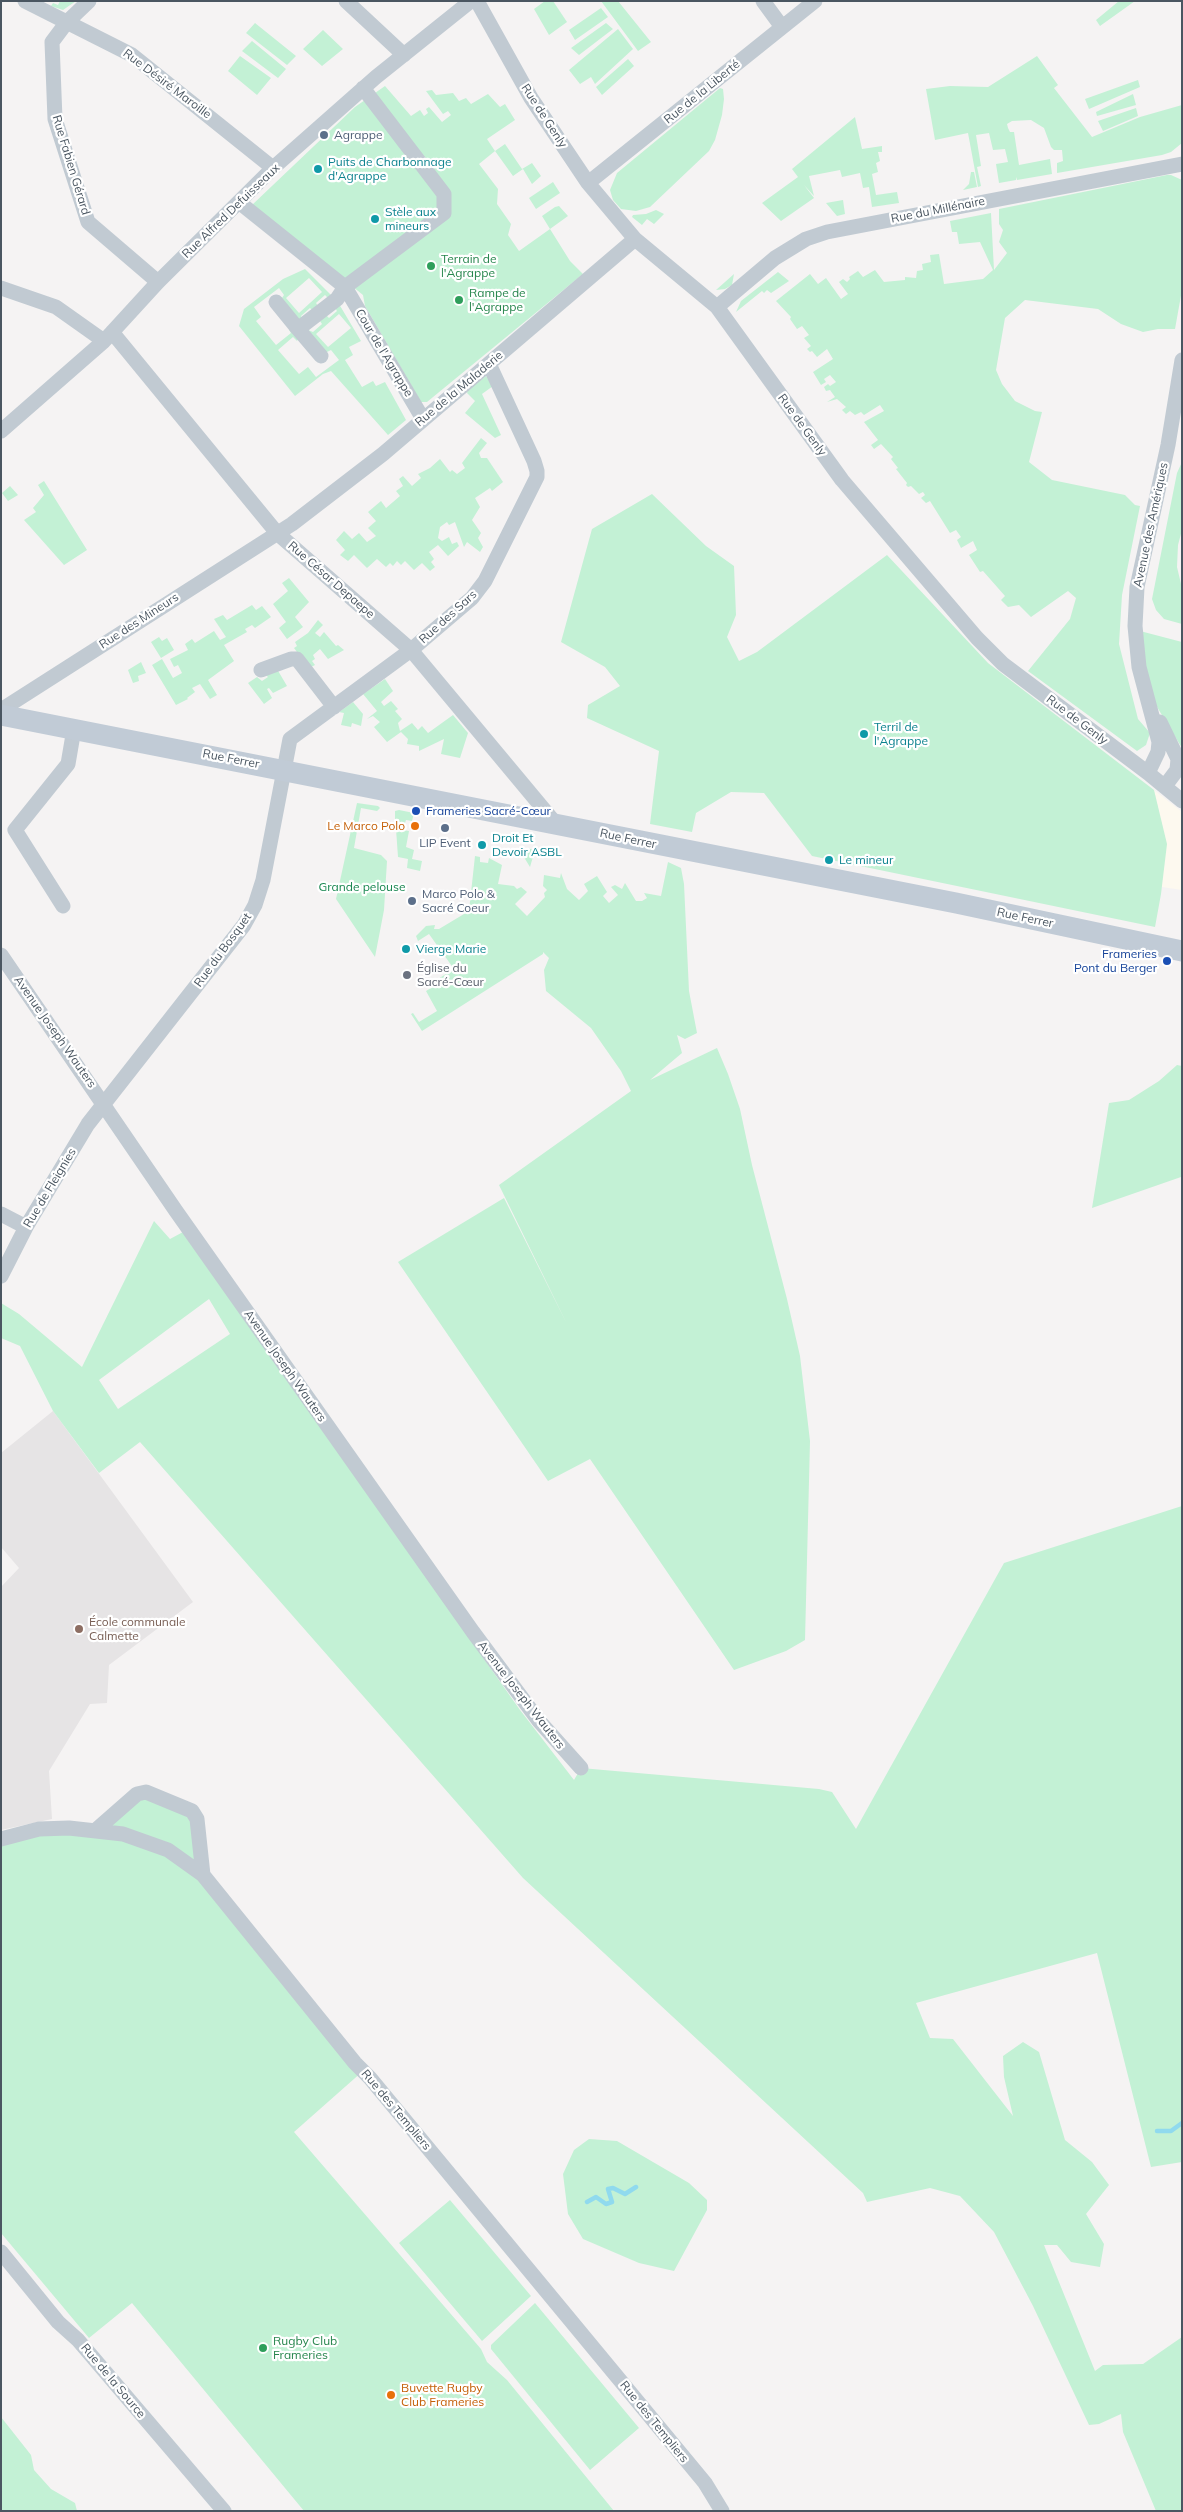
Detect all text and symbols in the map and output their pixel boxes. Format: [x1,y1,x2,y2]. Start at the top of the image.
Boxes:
street label: Rue Désiré Maroille [120,46,214,122]
street label: Rue de la Liberté [661,57,743,127]
street label: Rue de Genly [518,81,570,151]
street label: Rue Fabien Gérard [49,113,93,217]
place label: Agrappe [334,128,382,142]
marker: Agrappe [318,129,330,141]
place label: Puits de Charbonnage d'Agrappe [328,155,452,183]
street label: Rue Alfred Defuisseaux [179,161,283,261]
marker: Puits de Charbonnage d'Agrappe [312,163,324,175]
street label: Rue du Millénaire [890,194,986,226]
place label: Stèle aux mineurs [385,205,436,233]
marker: Stèle aux mineurs [369,213,381,225]
place label: Terrain de l'Agrappe [441,252,496,280]
marker: Terrain de l'Agrappe [425,260,437,272]
place label: Rampe de l'Agrappe [469,286,526,314]
marker: Rampe de l'Agrappe [453,294,465,306]
street label: Cour de l'Agrappe [352,307,416,399]
street label: Rue de la Maladerie [412,348,506,430]
street label: Rue de Genly [775,391,829,459]
street label: Avenue des Amériques [1131,461,1171,589]
street label: Rue César Depaepe [285,538,377,622]
street label: Rue des Sars [416,587,480,647]
street label: Rue des Mineurs [97,590,181,652]
street label: Rue de Genly [1043,692,1111,748]
place label: Terril de l'Agrappe [874,720,928,748]
marker: Terril de l'Agrappe [858,728,870,740]
street label: Rue Ferrer [201,746,261,772]
place label: Frameries Sacré-Cœur [426,804,551,818]
marker: Frameries Sacré-Cœur [410,805,422,817]
place label: Le Marco Polo [327,819,405,833]
marker: Le Marco Polo [409,820,421,832]
marker: LIP Event [439,822,451,834]
street label: Rue Ferrer [598,826,658,852]
place label: Droit Et Devoir ASBL [492,831,562,859]
place label: LIP Event [419,836,471,850]
marker: Droit Et Devoir ASBL [476,839,488,851]
place label: Le mineur [839,853,893,867]
marker: Le mineur [823,854,835,866]
park label: Grande pelouse [319,880,405,894]
place label: Marco Polo & Sacré Coeur [422,887,495,915]
marker: Marco Polo & Sacré Coeur [406,895,418,907]
street label: Rue Ferrer [995,905,1055,931]
street label: Rue du Bosquet [191,910,255,990]
place label: Vierge Marie [416,942,486,956]
marker: Vierge Marie [400,943,412,955]
place label: Frameries Pont du Berger [1074,947,1157,975]
marker: Frameries Pont du Berger [1161,955,1173,967]
place label: Église du Sacré-Cœur [417,961,484,989]
marker: Église du Sacré-Cœur [401,969,413,981]
street label: Avenue Joseph Wauters [11,973,99,1091]
street label: Rue de Fleignies [21,1146,79,1230]
street label: Avenue Joseph Wauters [241,1307,329,1425]
place label: École communale Calmette [89,1615,185,1643]
marker: École communale Calmette [73,1623,85,1635]
street label: Avenue Joseph Wauters [474,1638,568,1752]
street label: Rue des Templiers [358,2067,434,2153]
place label: Rugby Club Frameries [273,2334,337,2362]
street label: Rue de la Source [78,2341,148,2421]
marker: Rugby Club Frameries [257,2342,269,2354]
street label: Rue des Templiers [617,2378,691,2466]
place label: Buvette Rugby Club Frameries [401,2381,484,2409]
marker: Buvette Rugby Club Frameries [385,2389,397,2401]

